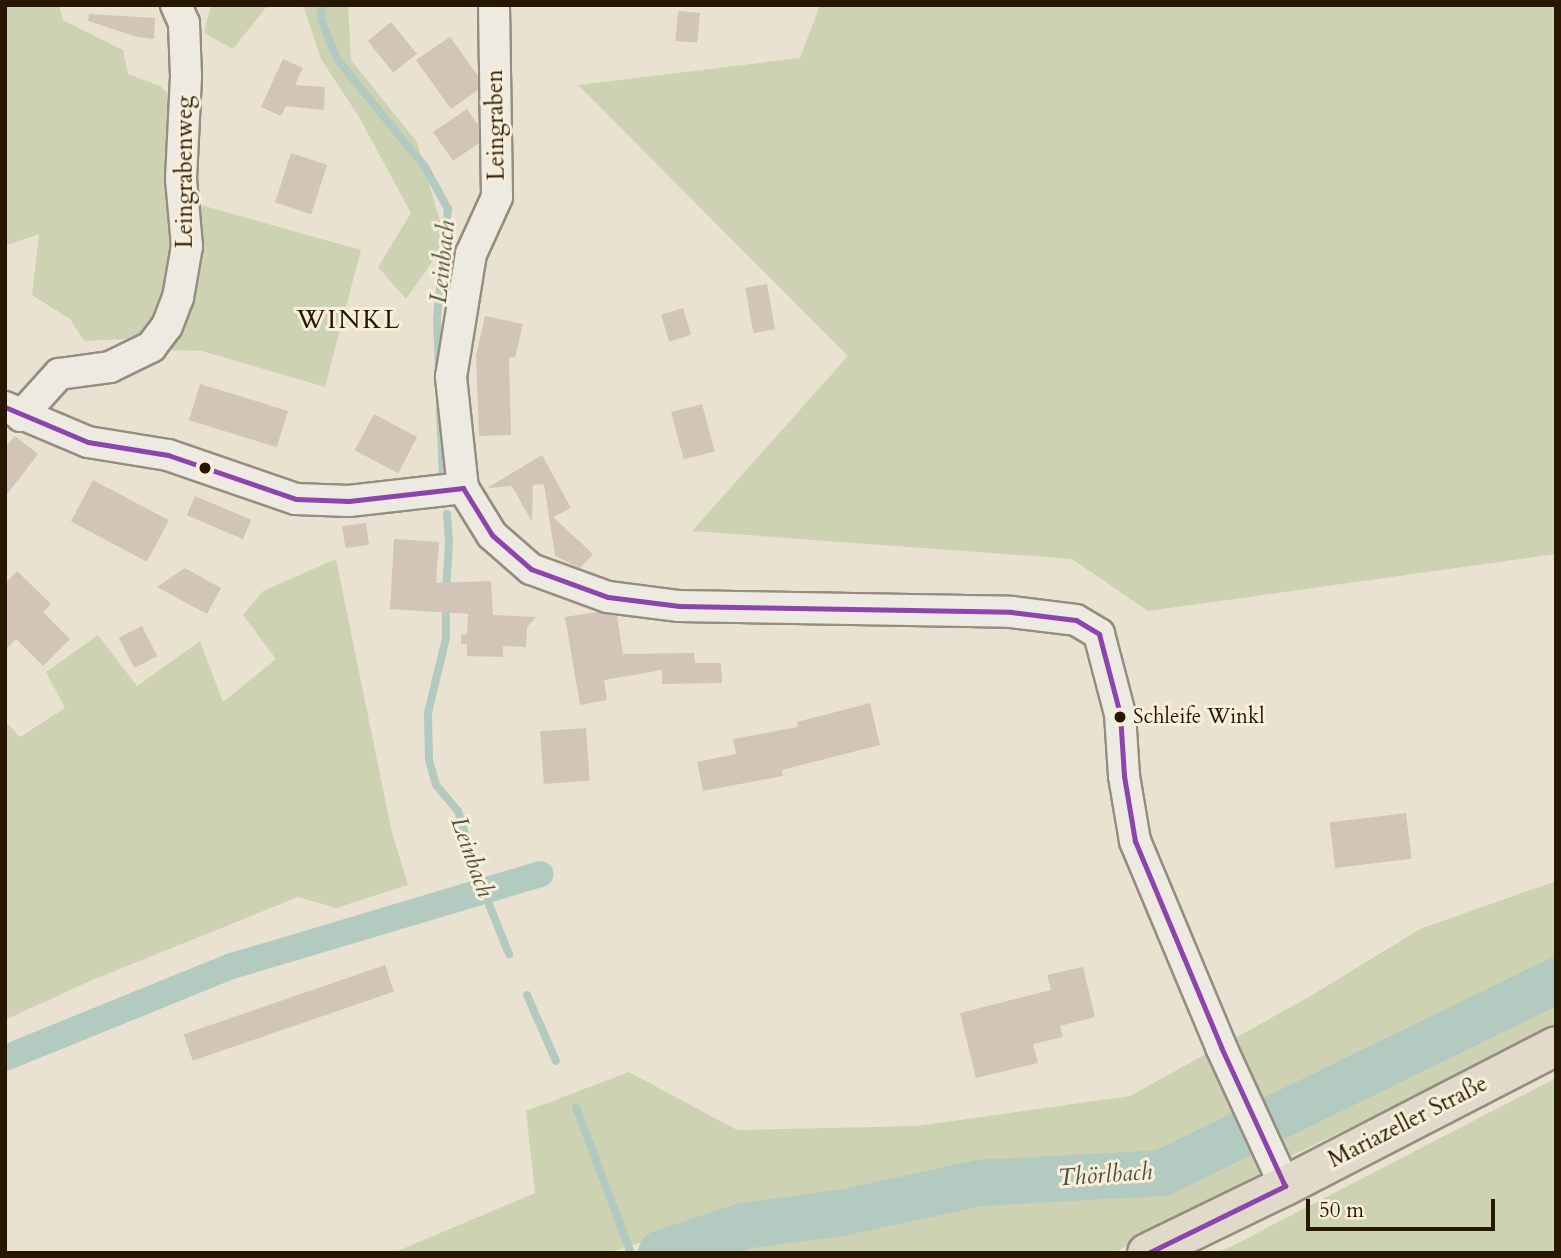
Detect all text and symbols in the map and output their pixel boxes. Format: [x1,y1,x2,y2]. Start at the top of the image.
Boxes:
street label: Leingraben [481,69,511,181]
street label: Leingrabenweg [171,96,199,248]
water label: Leinbach [424,219,462,305]
district label: WINKL [297,304,401,336]
unlabelled marker [198,461,212,475]
place label: Schleife Winkl [1133,704,1265,730]
marker: Schleife Winkl [1113,710,1127,724]
water label: Leinbach [444,813,500,901]
street label: Mariazeller Straße [1324,1070,1492,1174]
water label: Thörlbach [1057,1157,1153,1193]
scale bar [1309,1184,1498,1228]
text: 50 m [1319,1196,1364,1225]

